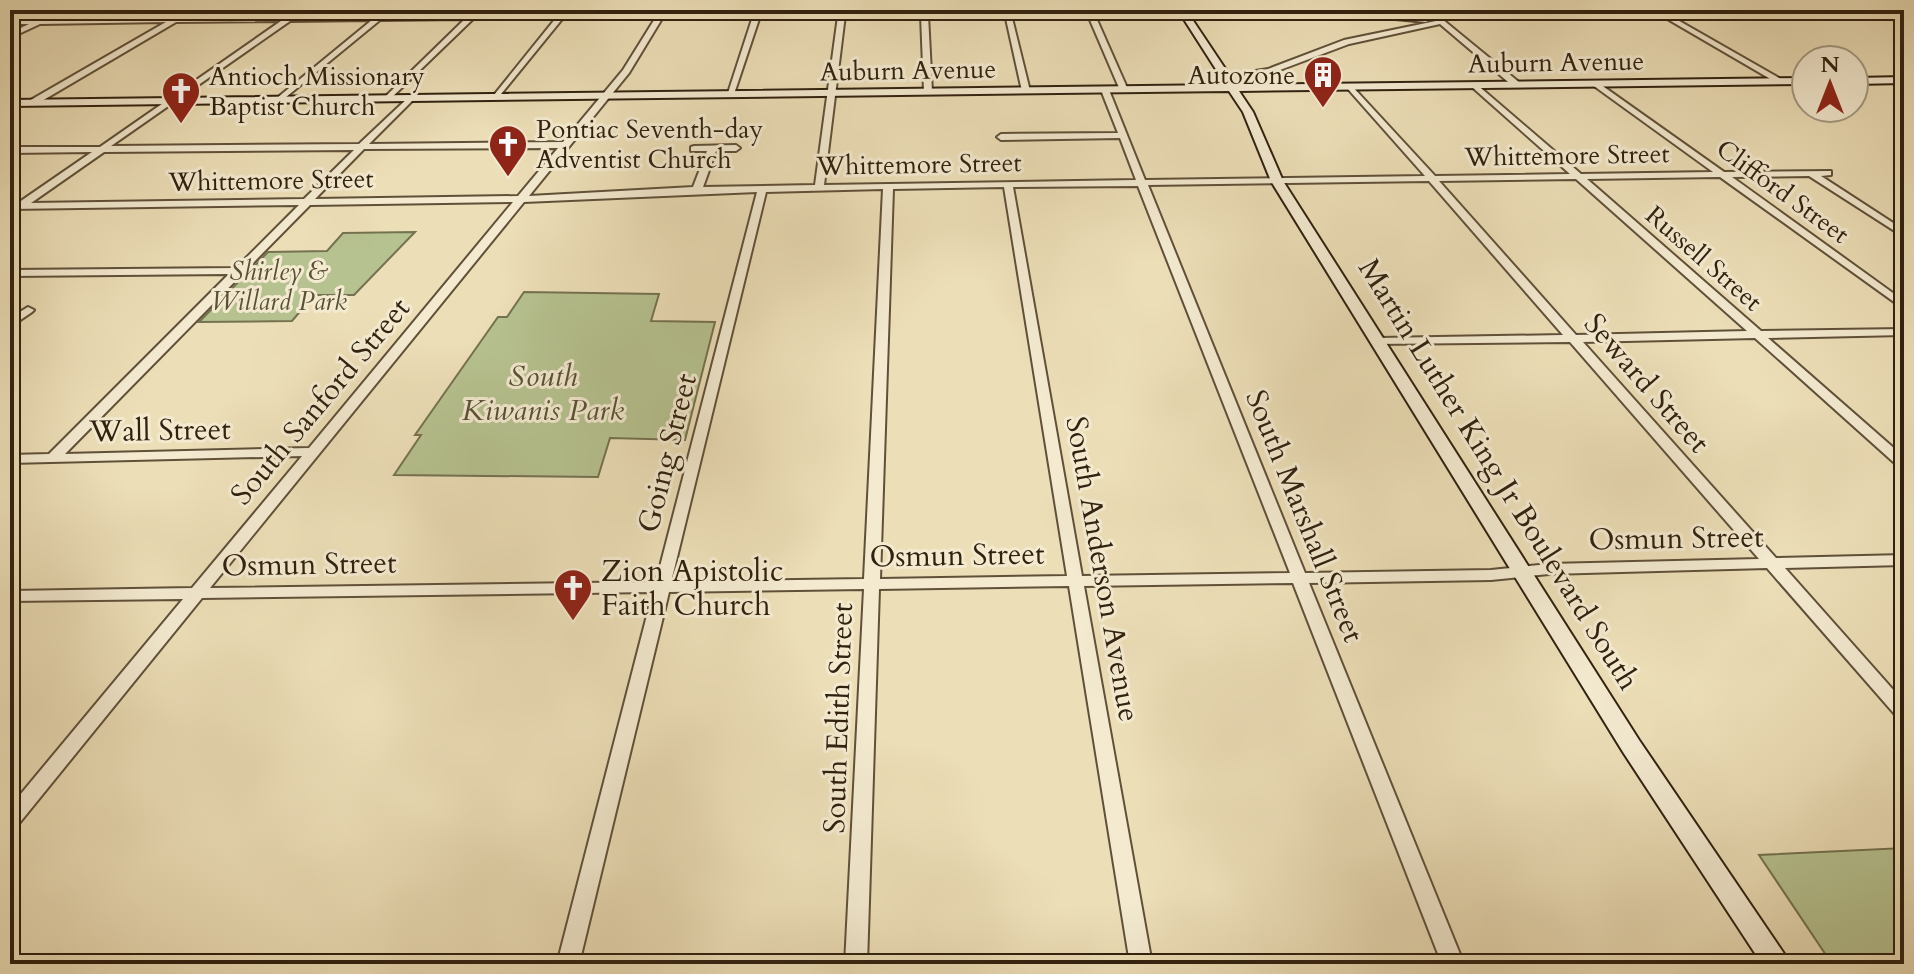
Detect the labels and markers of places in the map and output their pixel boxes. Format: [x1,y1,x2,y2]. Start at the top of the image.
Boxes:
building icon: Autozone [1302,54,1344,109]
place label: Autozone [1188,58,1295,93]
place label: Antioch Missionary Baptist Church [209,59,425,124]
church icon: Antioch Missionary Baptist Church [160,70,202,125]
place label: Pontiac Seventh-day Adventist Church [536,112,764,177]
church icon: Pontiac Seventh-day Adventist Church [487,123,529,178]
place label: Zion Apistolic Faith Church [601,551,783,626]
church icon: Zion Apistolic Faith Church [552,567,594,622]

